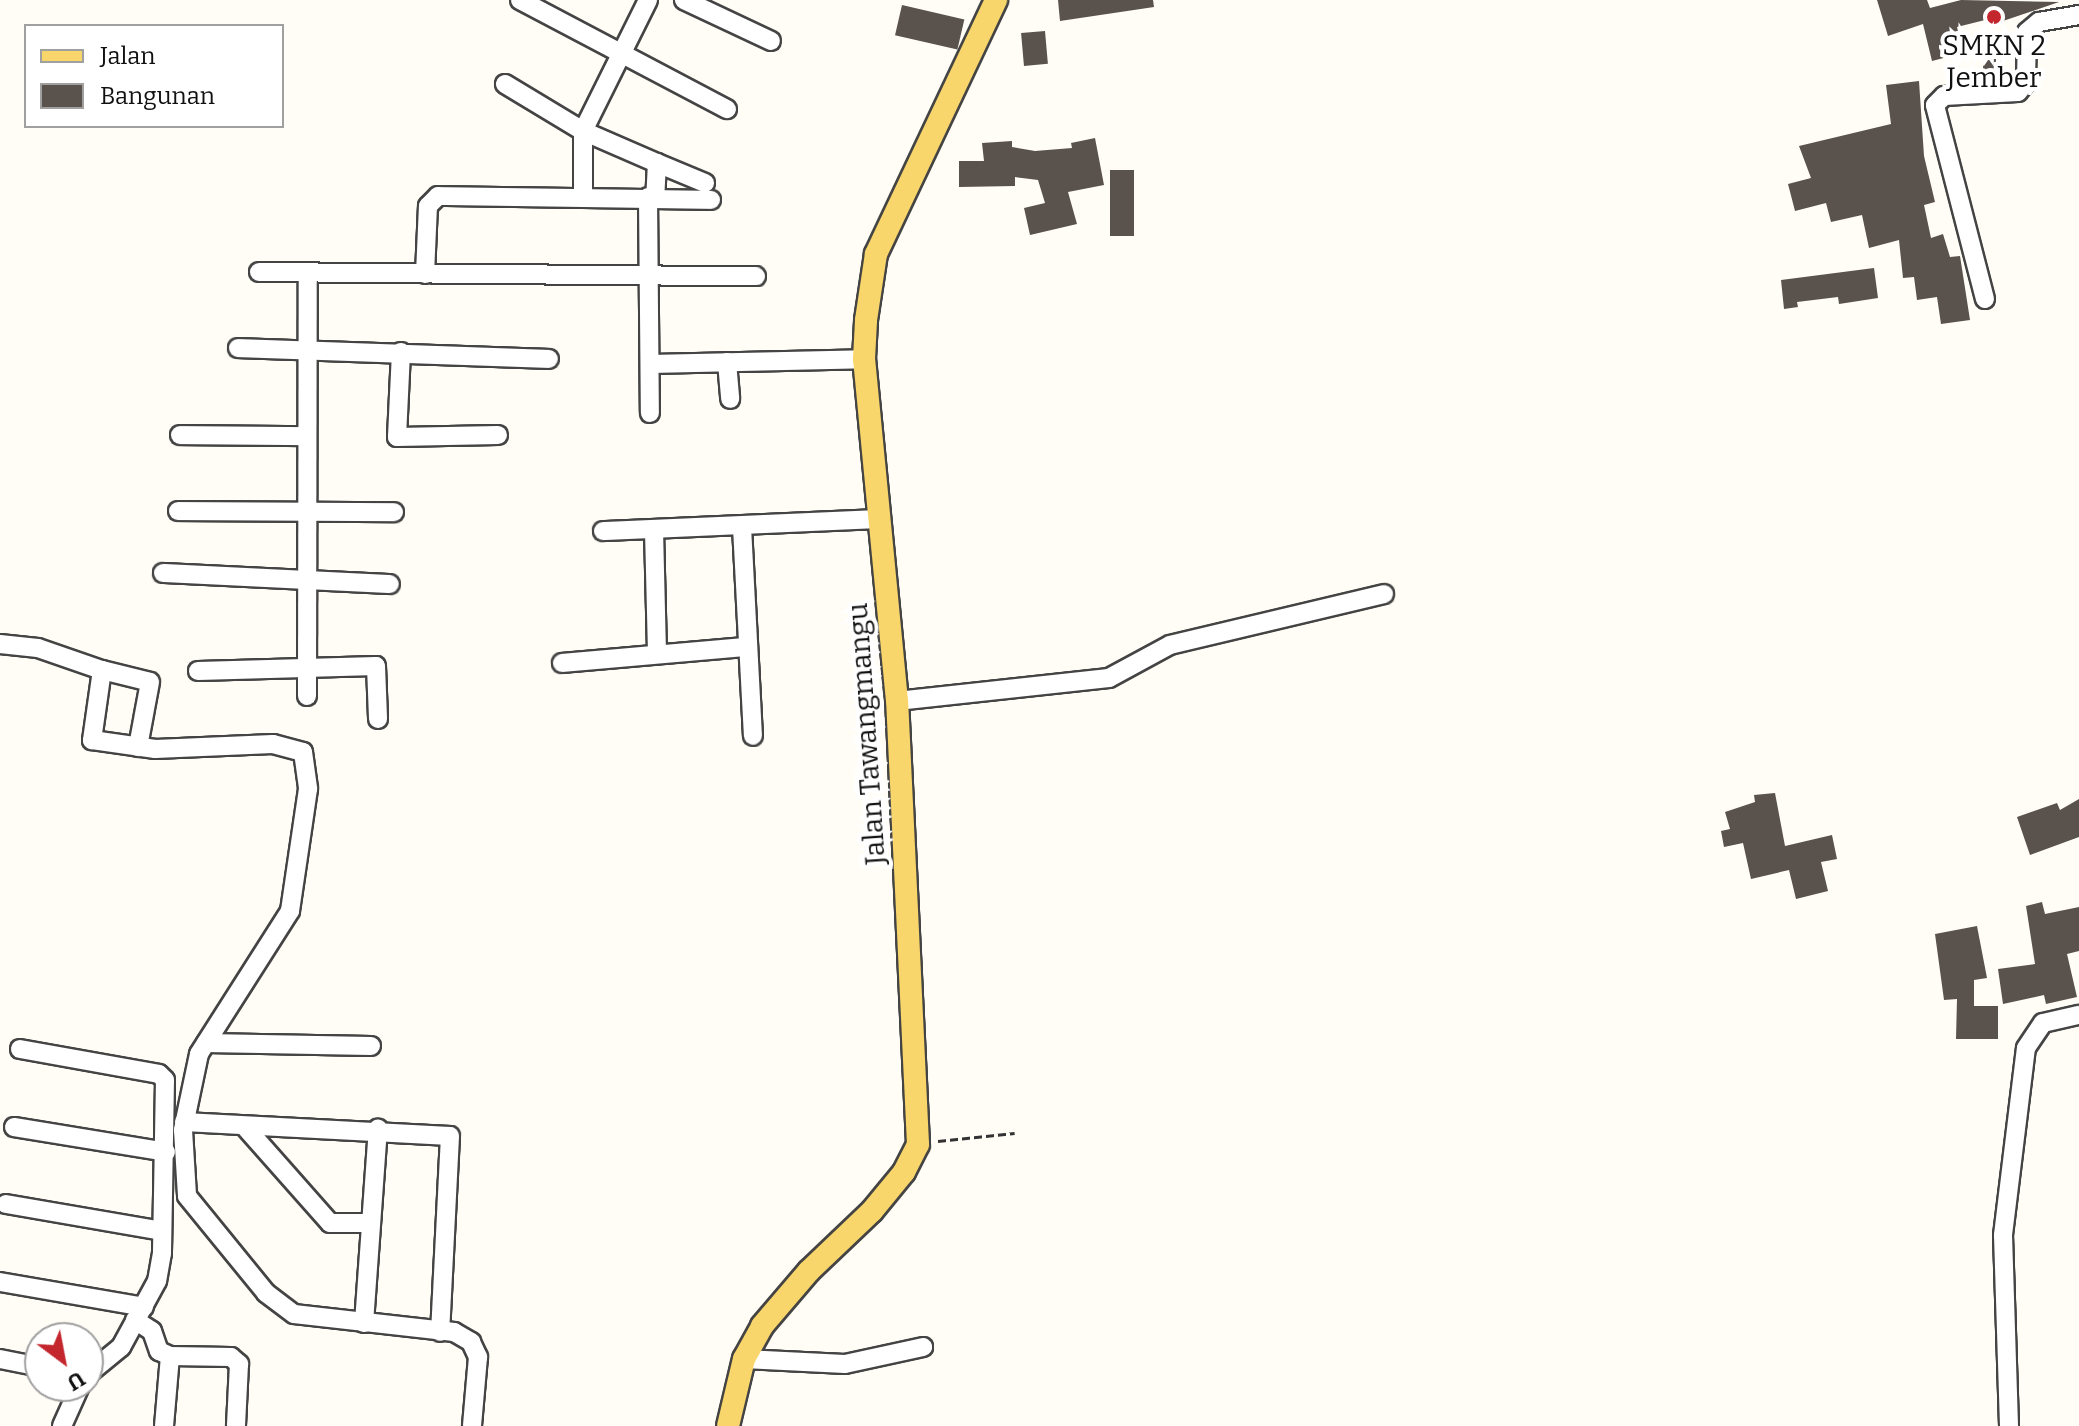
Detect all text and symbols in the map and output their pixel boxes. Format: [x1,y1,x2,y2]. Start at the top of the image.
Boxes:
marker: SMKN 2 Jember [1985,8,2003,26]
legend [24,24,284,128]
place label: SMKN 2 Jember [1942,29,2046,95]
text: Jalan [100,42,155,70]
text: Bangunan [100,82,215,110]
street label: Jalan Tawangmangu [841,602,893,866]
north arrow [24,1322,104,1402]
text: U [62,1365,90,1397]

